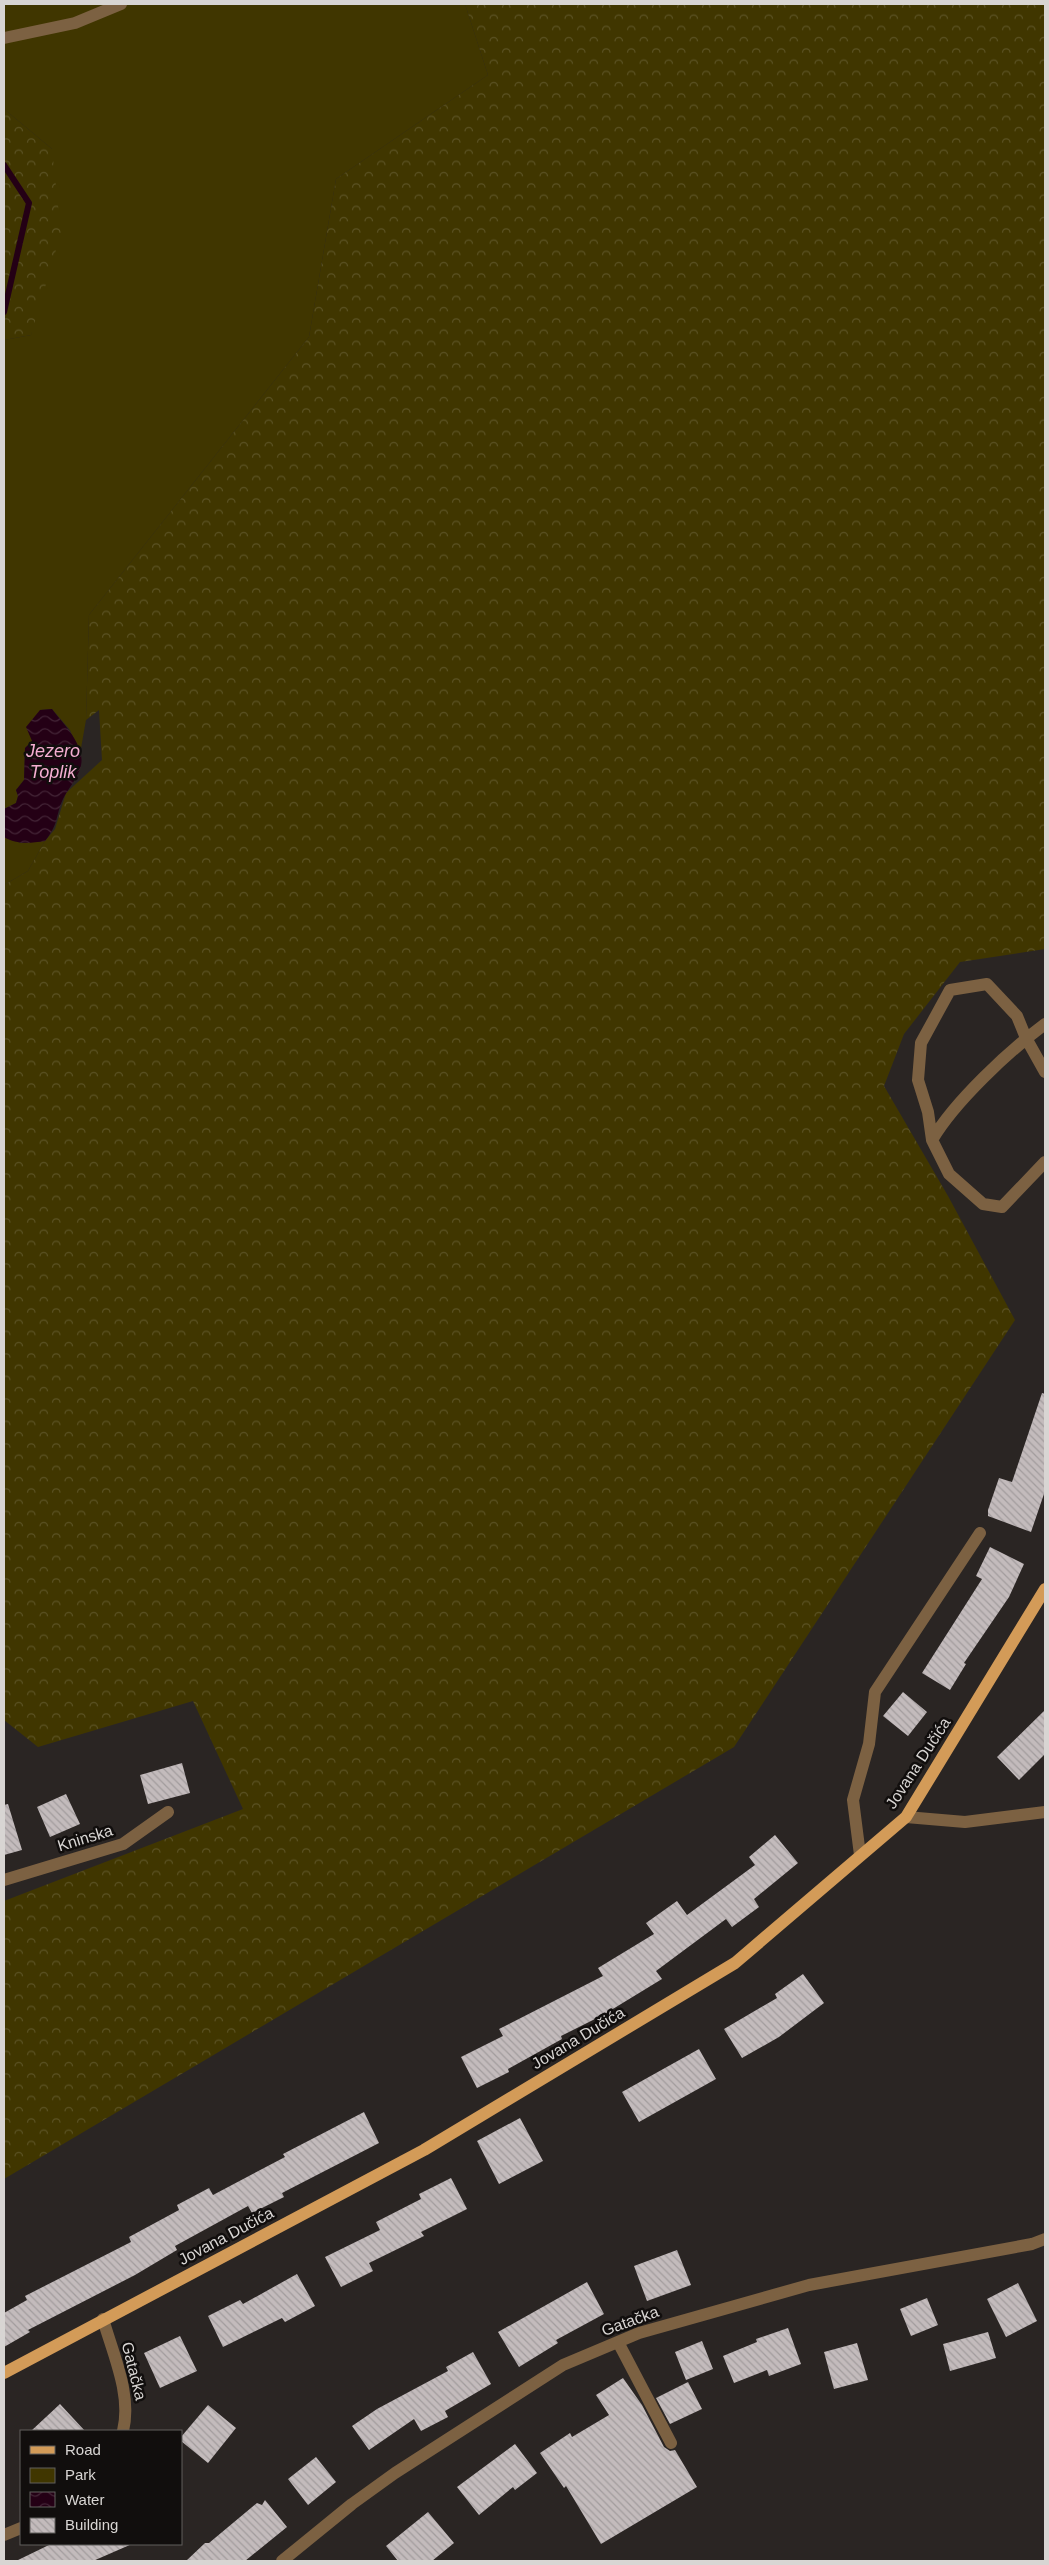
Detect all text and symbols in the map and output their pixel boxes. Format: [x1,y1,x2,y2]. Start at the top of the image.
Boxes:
water label: Jezero Toplik [25,741,80,782]
street label: Jovana Dučića [882,1714,954,1812]
street label: Kninska [55,1822,115,1854]
street label: Jovana Dučića [529,2004,627,2072]
street label: Jovana Dučića [176,2204,276,2268]
street label: Gatačka [599,2303,661,2339]
street label: Gatačka [119,2340,149,2402]
legend [20,2430,182,2545]
text: Road [65,2441,101,2458]
text: Park [65,2466,96,2483]
text: Water [65,2491,104,2508]
text: Building [65,2516,118,2533]

